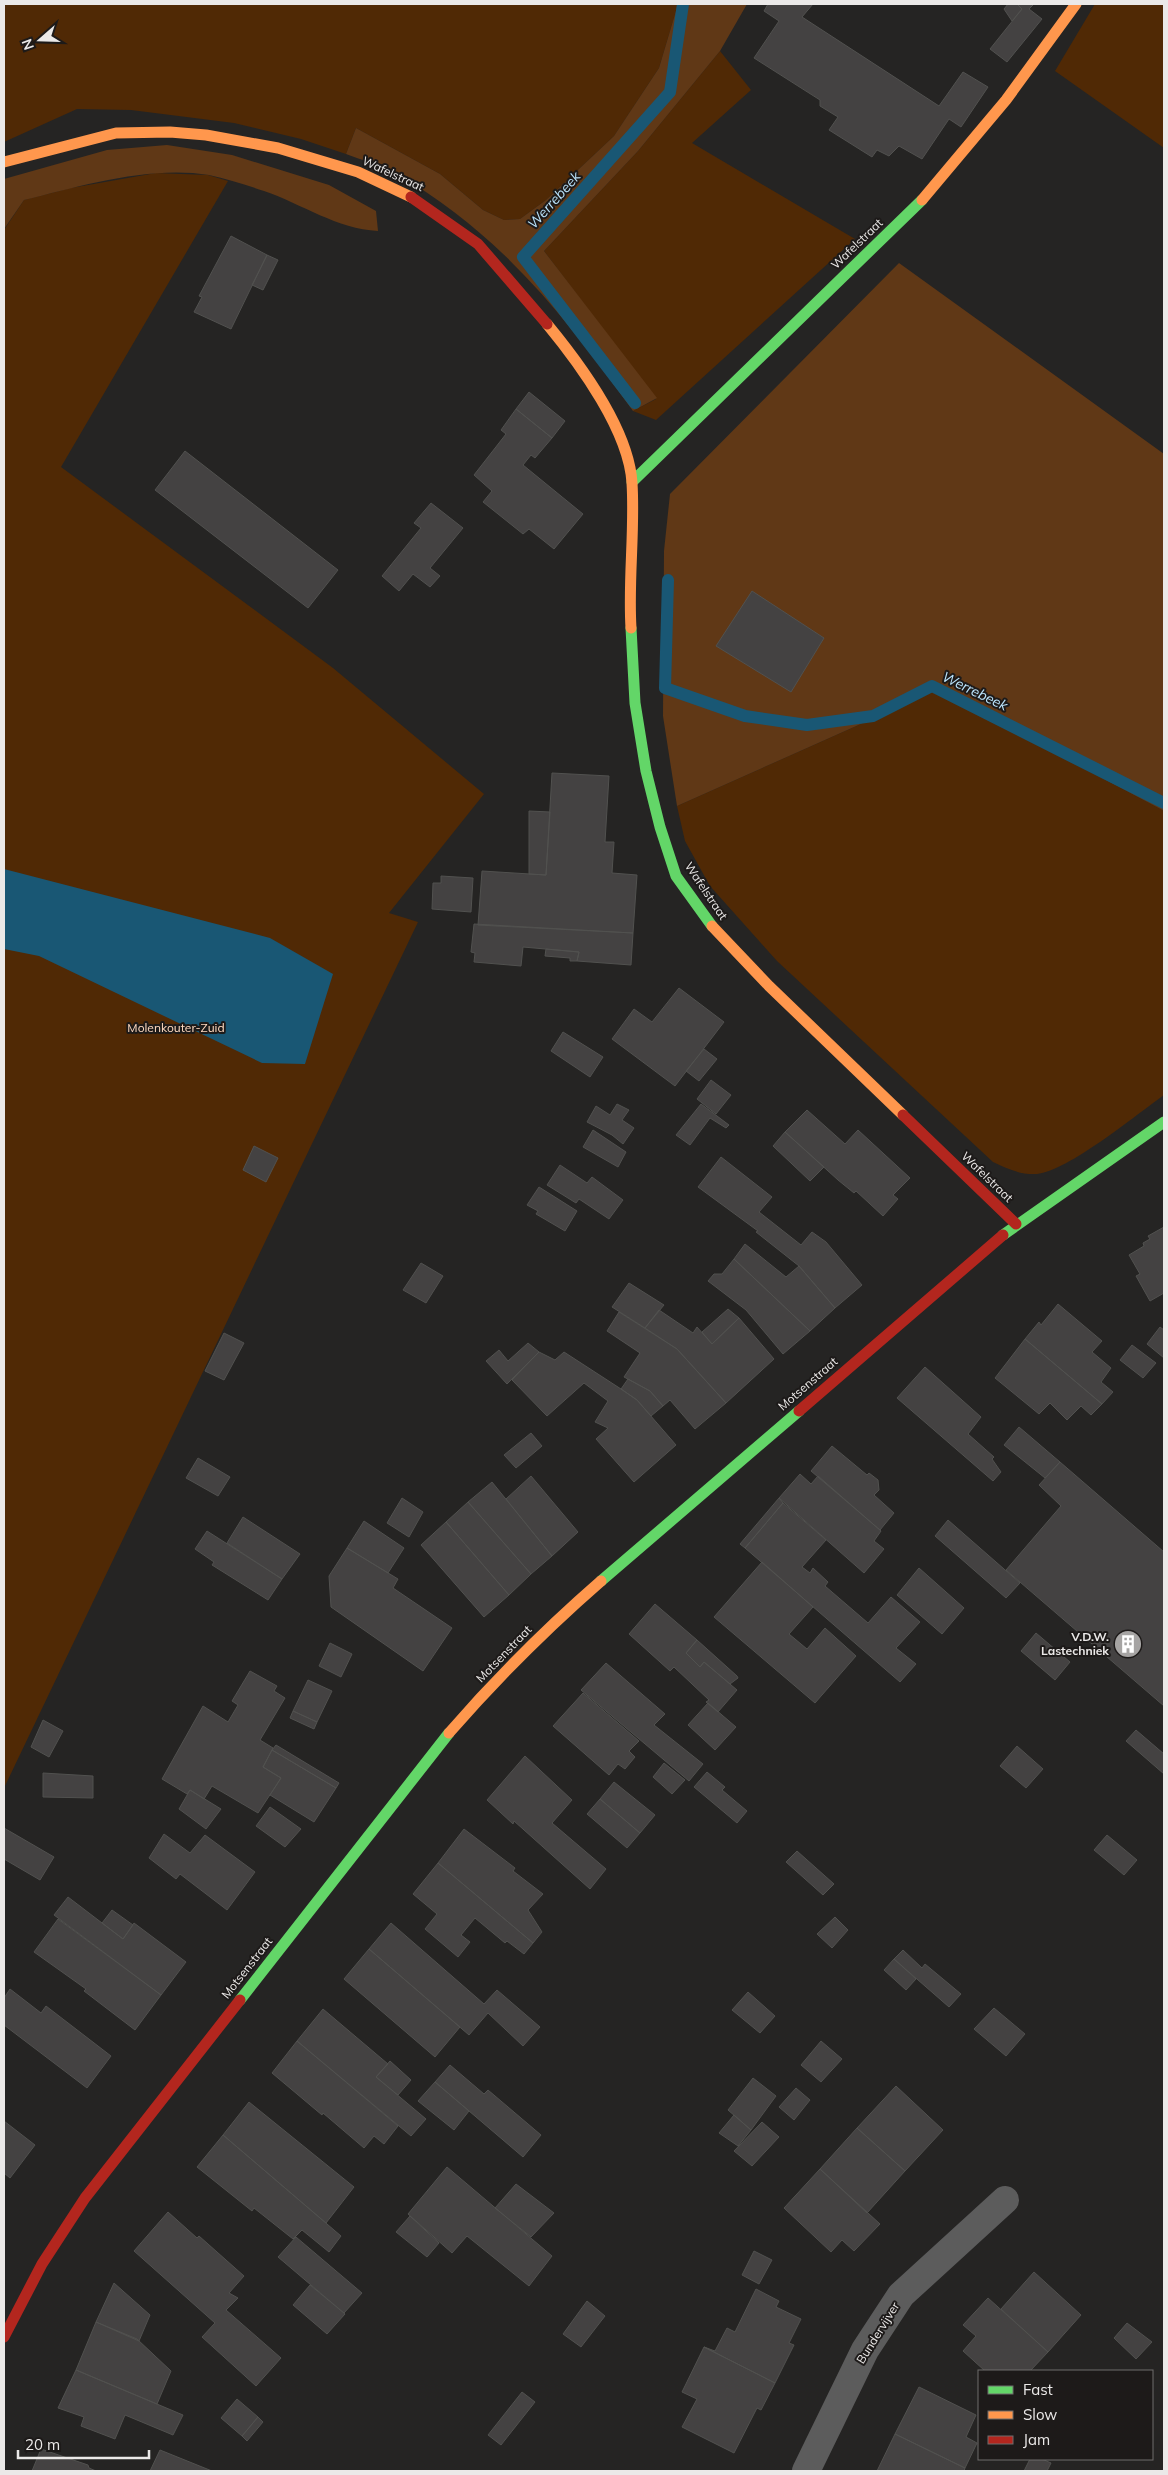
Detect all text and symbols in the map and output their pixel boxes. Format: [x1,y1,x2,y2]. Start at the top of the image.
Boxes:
north arrow [15,15,65,65]
text: N [18,36,38,52]
street label: Wafelstraat [360,153,426,194]
water label: Werrebeek [524,167,585,232]
street label: Wafelstraat [828,215,886,272]
water label: Werrebeek [939,667,1012,715]
street label: Wafelstraat [682,859,731,922]
park label: Molenkouter-Zuid [127,1020,225,1035]
street label: Wafelstraat [958,1148,1016,1205]
street label: Motsenstraat [775,1354,840,1413]
street label: Motsenstraat [473,1622,535,1685]
place label: V.D.W. Lastechniek [1041,1629,1109,1658]
building icon: V.D.W. Lastechniek [1113,1629,1143,1659]
street label: Motsenstraat [218,1934,275,2001]
street label: Bundervijver [853,2299,903,2366]
legend [978,2370,1153,2460]
text: Fast [1023,2380,1053,2399]
text: Slow [1023,2405,1057,2424]
scale bar [18,2428,149,2460]
text: Jam [1023,2430,1050,2449]
text: 20 m [25,2435,60,2454]

